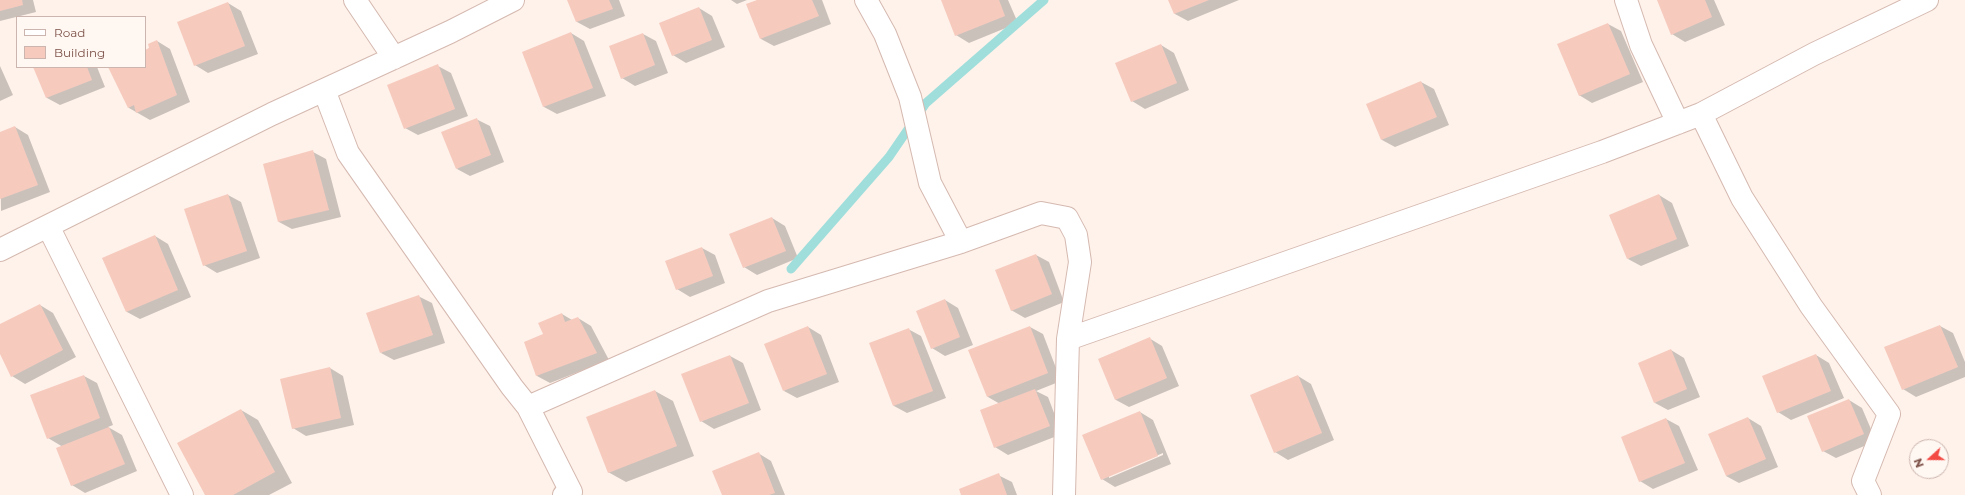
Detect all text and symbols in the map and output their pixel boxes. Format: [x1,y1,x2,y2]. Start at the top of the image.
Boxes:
legend [16,16,146,68]
text: Road [54,25,85,40]
text: Building [54,45,105,60]
north arrow [1909,439,1949,479]
text: N [1911,456,1927,470]

